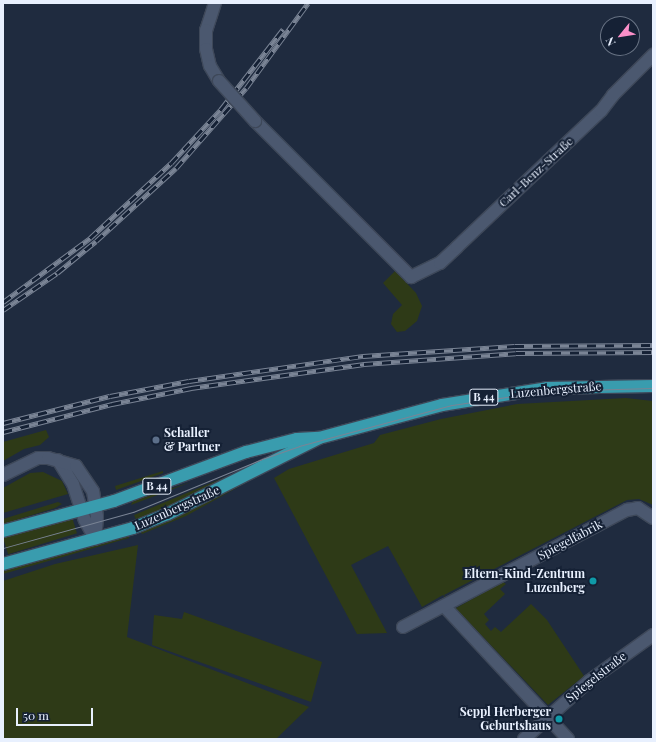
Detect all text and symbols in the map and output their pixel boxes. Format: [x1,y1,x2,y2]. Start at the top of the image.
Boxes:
north arrow [600,16,640,56]
text: N [602,35,619,49]
street label: Carl-Benz-Straße [496,134,576,210]
street label: Luzenbergstraße [510,379,602,401]
road number: B 44 [469,388,499,406]
place label: Schaller & Partner [164,426,220,454]
marker: Schaller & Partner [151,435,161,445]
road number: B 44 [142,477,172,495]
street label: Luzenbergstraße [132,483,222,533]
street label: Spiegelfabrik [535,517,605,563]
place label: Eltern-Kind-Zentrum Luzenberg [464,567,585,595]
marker: Eltern-Kind-Zentrum Luzenberg [588,576,598,586]
street label: Spiegelstraße [563,649,629,705]
scale bar [18,700,95,726]
place label: Seppl Herberger Geburtshaus [460,705,551,733]
text: 50 m [23,707,49,723]
marker: Seppl Herberger Geburtshaus [554,714,564,724]

